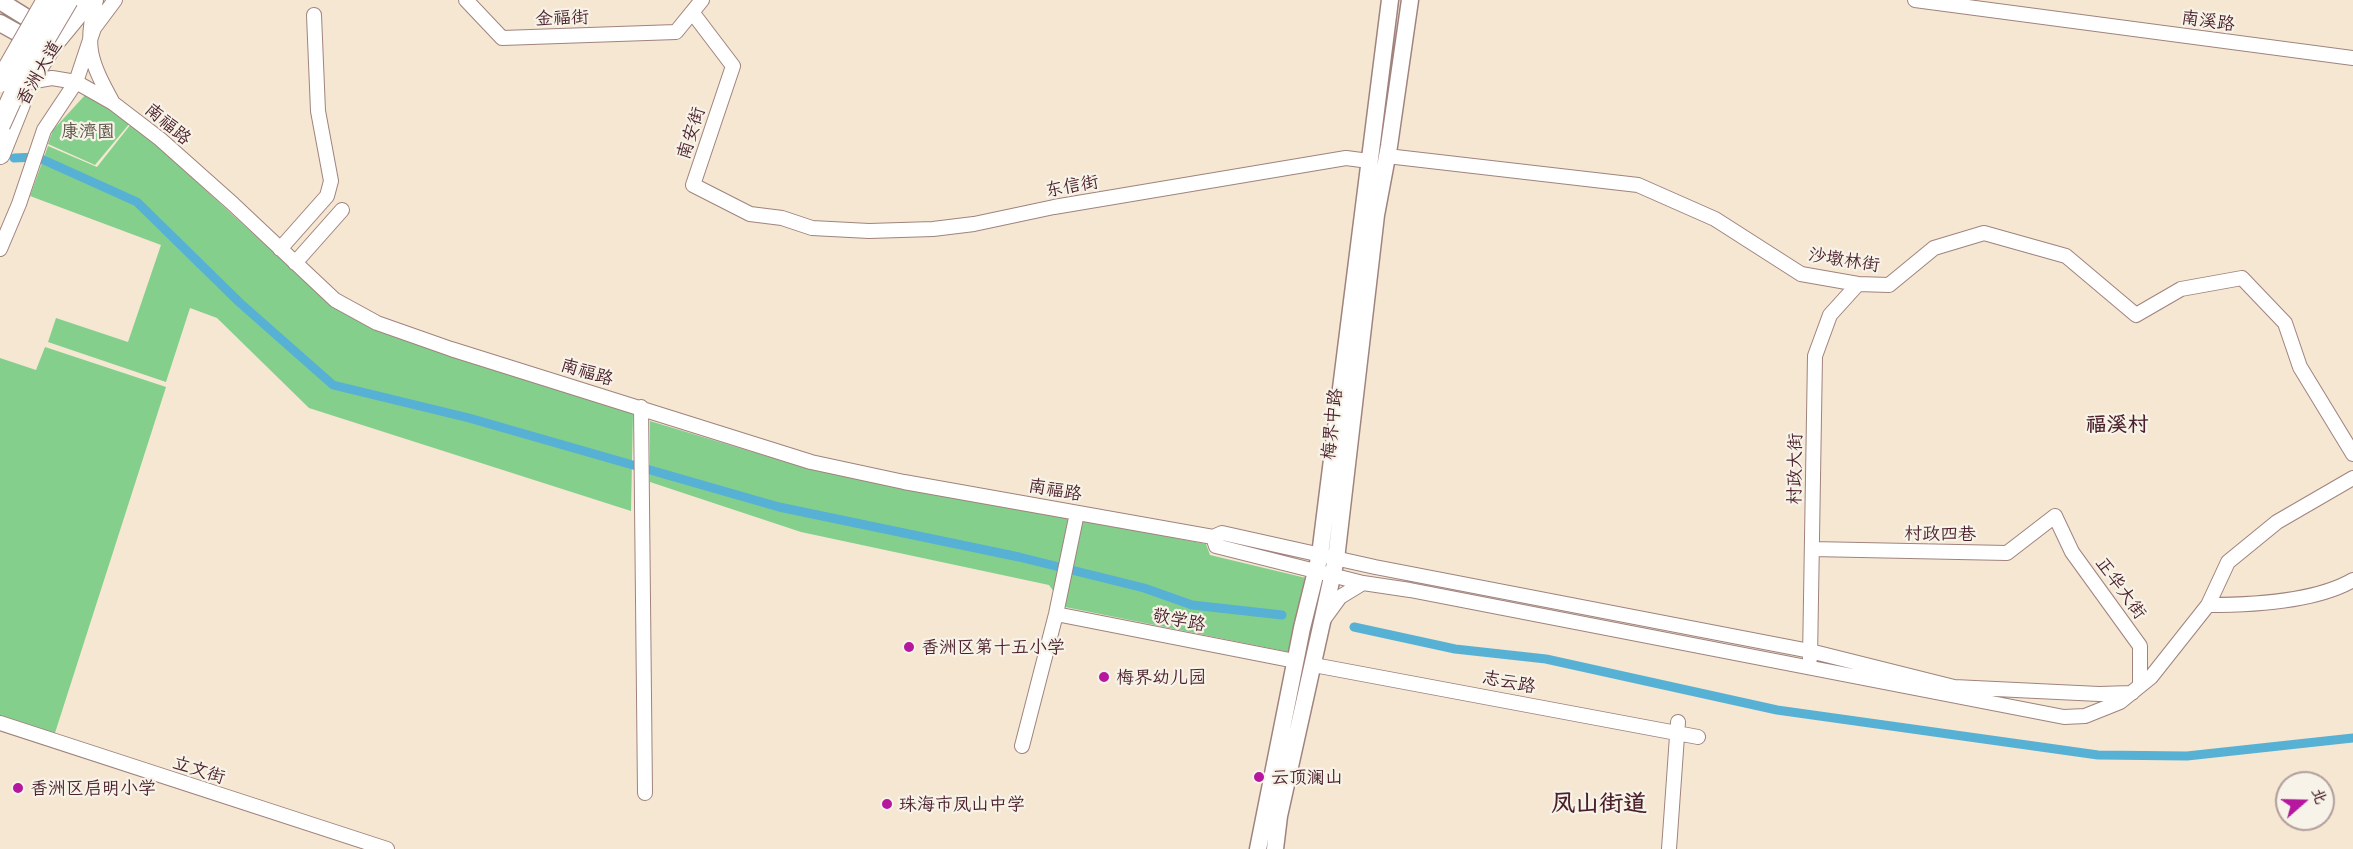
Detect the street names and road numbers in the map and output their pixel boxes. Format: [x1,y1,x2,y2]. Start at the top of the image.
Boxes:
street label: 金福街 [535,6,589,30]
street label: 南溪路 [2180,7,2236,35]
street label: 香洲大道 [12,36,66,110]
street label: 南福路 [140,98,196,150]
street label: 南安街 [672,104,710,162]
street label: 东信街 [1044,171,1100,201]
street label: 沙墩林街 [1807,244,1881,276]
street label: 南福路 [558,354,616,390]
street label: 梅界中路 [1317,387,1347,461]
street label: 村政大街 [1784,433,1806,505]
street label: 南福路 [1027,475,1083,505]
street label: 村政四巷 [1904,523,1976,545]
street label: 正华大街 [2091,553,2151,623]
street label: 敬学路 [1150,604,1208,636]
street label: 志云路 [1480,666,1538,698]
street label: 立文街 [170,751,228,789]

